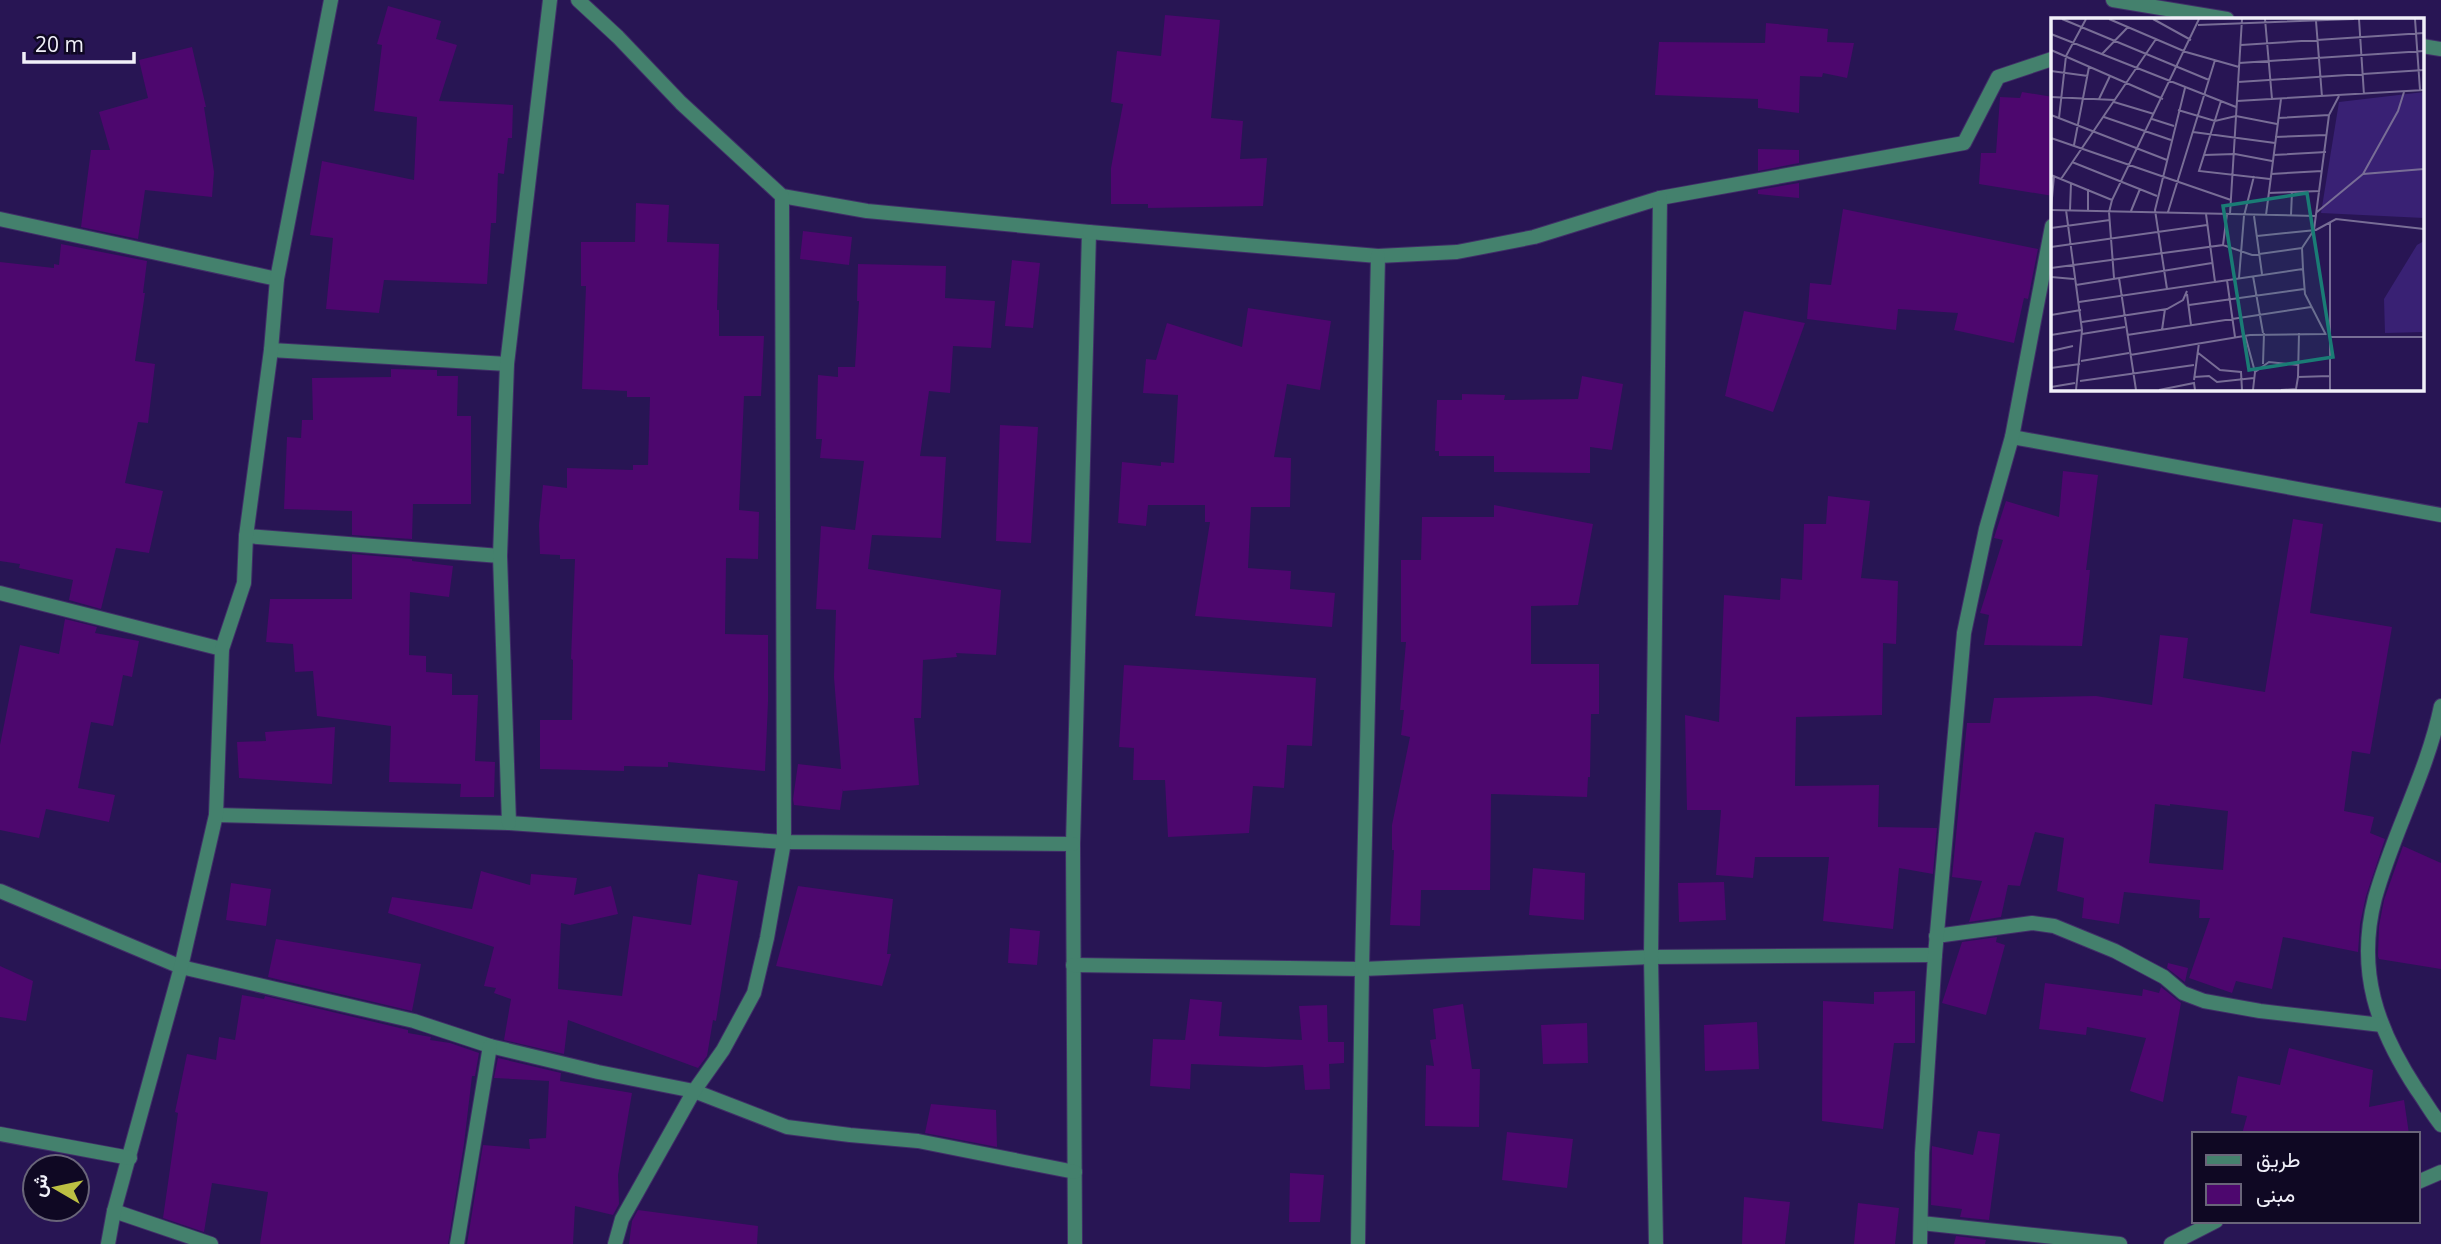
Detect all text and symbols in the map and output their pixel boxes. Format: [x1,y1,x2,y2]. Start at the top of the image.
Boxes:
inset map [2051,18,2424,390]
scale bar [24,21,135,65]
text: 20 m [35,30,84,58]
legend [2192,1132,2420,1223]
text: طريق [2256,1145,2301,1173]
north arrow [21,1153,91,1223]
text: ش [25,1172,54,1199]
text: مبنى [2256,1180,2295,1208]

